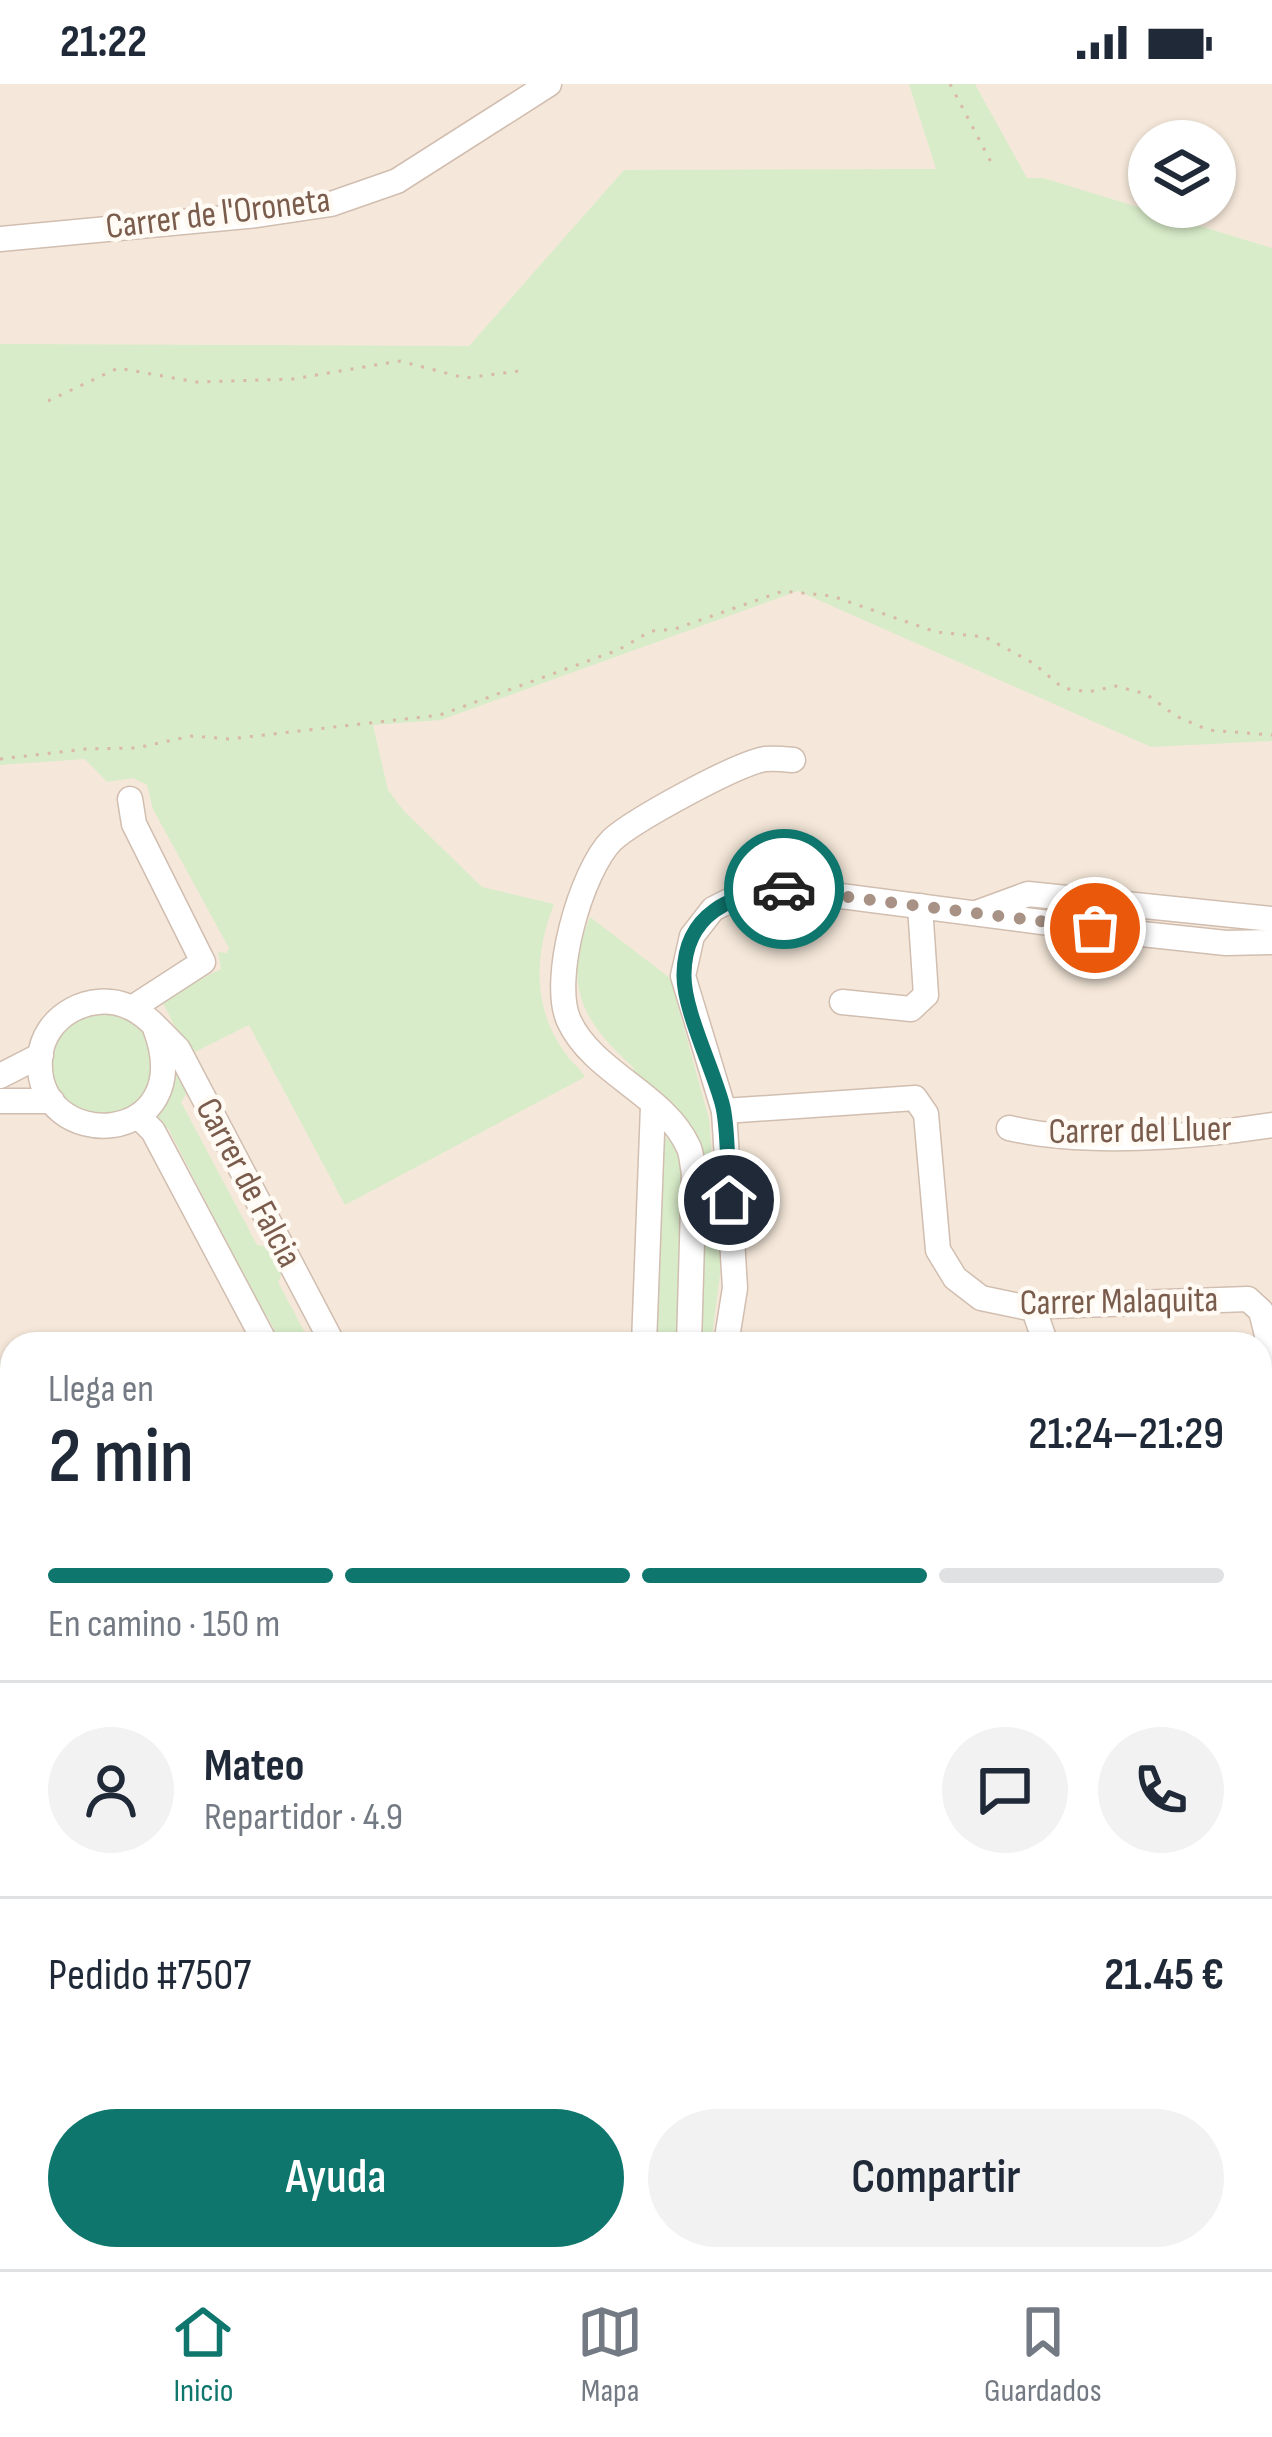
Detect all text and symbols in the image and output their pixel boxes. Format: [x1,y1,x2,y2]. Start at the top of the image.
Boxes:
text: 21:22 [60,15,147,70]
map controls [1128,120,1236,228]
button: layers [1128,120,1236,228]
street label: Carrer de l'Oroneta [103,179,333,249]
courier [724,829,844,949]
icon: car [751,856,817,922]
pin [1044,877,1146,979]
icon: bag [1062,895,1128,961]
street label: Carrer de Falcia [186,1091,310,1275]
street label: Carrer del Lluer [1048,1108,1232,1154]
pin [678,1149,780,1251]
icon: home [696,1167,762,1233]
street label: Carrer Malaquita [1019,1279,1219,1325]
text: Llega en [48,1366,154,1413]
text: 21:24–21:29 [1028,1407,1224,1462]
text: 2 min [48,1411,194,1504]
text: En camino · 150 m [48,1601,280,1648]
button: person [48,1727,174,1853]
button: chat [942,1727,1068,1853]
button: phone [1098,1727,1224,1853]
text: Mateo [204,1739,304,1794]
text: Repartidor · 4.9 [204,1794,403,1841]
text: Pedido #7507 [48,1948,251,2003]
text: 21.45 € [1104,1948,1224,2003]
button: Ayuda [48,2109,624,2247]
button: Compartir [648,2109,1224,2247]
tab: Inicio [170,2299,236,2411]
tab: Mapa [577,2299,643,2411]
tab: Guardados [984,2299,1102,2411]

